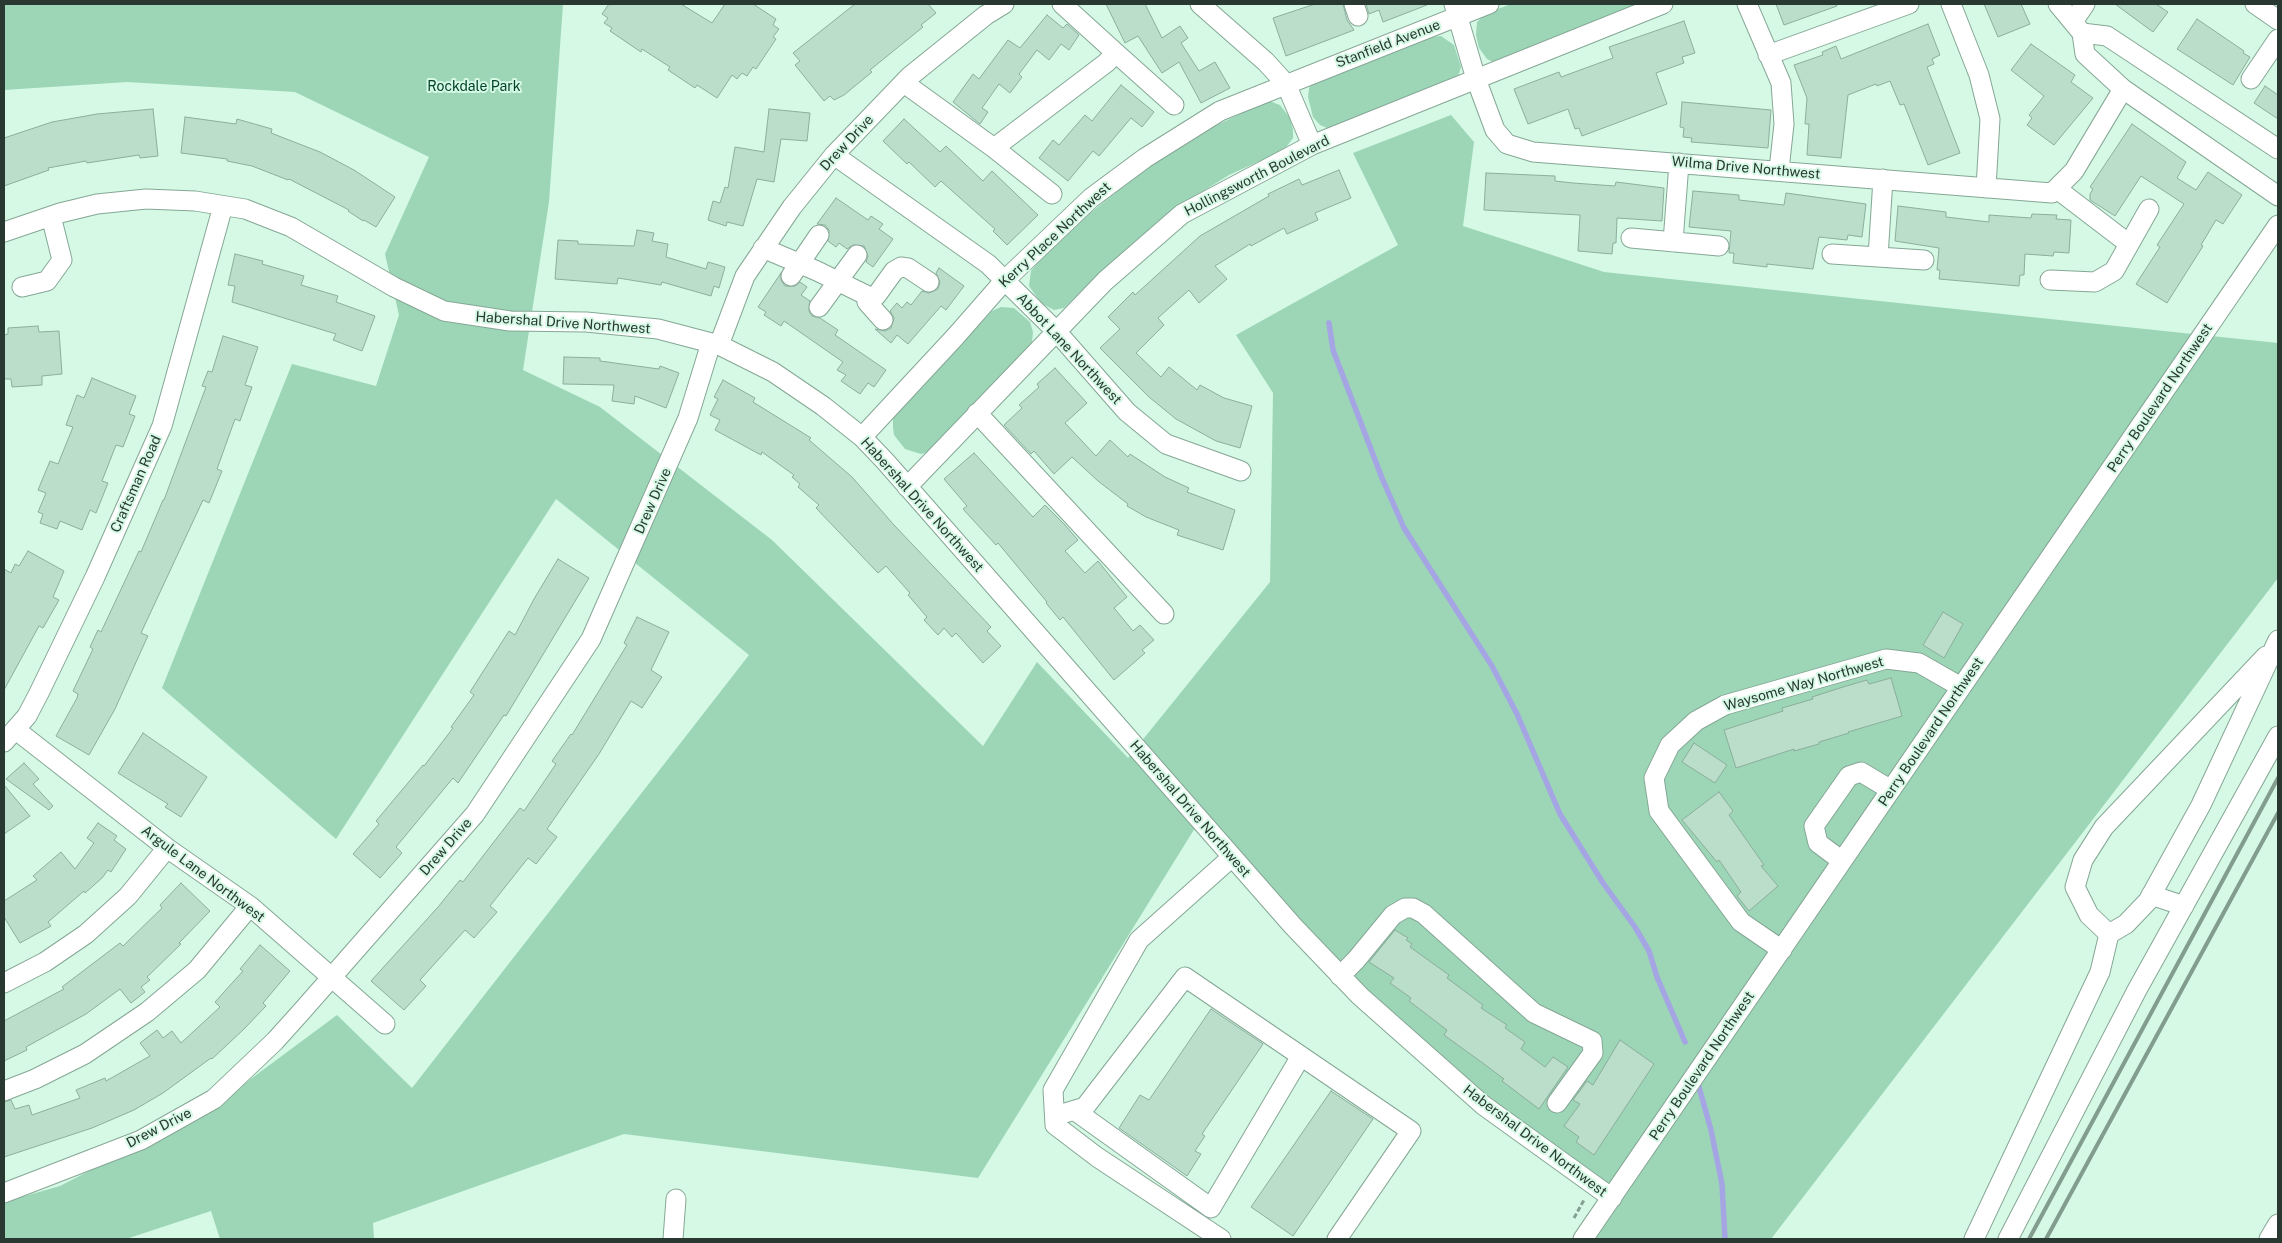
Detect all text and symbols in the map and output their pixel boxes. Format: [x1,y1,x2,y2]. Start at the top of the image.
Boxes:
street label: Stanfield Avenue [1333,16,1443,72]
park label: Rockdale Park [427,79,521,95]
street label: Drew Drive [817,111,877,175]
street label: Hollingsworth Boulevard [1182,132,1332,220]
street label: Wilma Drive Northwest [1671,153,1821,183]
street label: Kerry Place Northwest [996,179,1114,291]
street label: Abbot Lane Northwest [1013,290,1125,408]
street label: Habershal Drive Northwest [475,308,651,338]
street label: Perry Boulevard Northwest [2104,320,2216,476]
street label: Craftsman Road [107,433,165,535]
street label: Habershal Drive Northwest [857,434,987,576]
street label: Drew Drive [631,465,675,537]
street label: Waysome Way Northwest [1722,653,1886,715]
street label: Perry Boulevard Northwest [1875,654,1987,810]
street label: Habershal Drive Northwest [1126,737,1254,881]
street label: Drew Drive [416,815,476,879]
street label: Argule Lane Northwest [138,822,268,926]
street label: Perry Boulevard Northwest [1646,988,1758,1144]
street label: Habershal Drive Northwest [1460,1081,1610,1201]
street label: Drew Drive [124,1104,194,1152]

